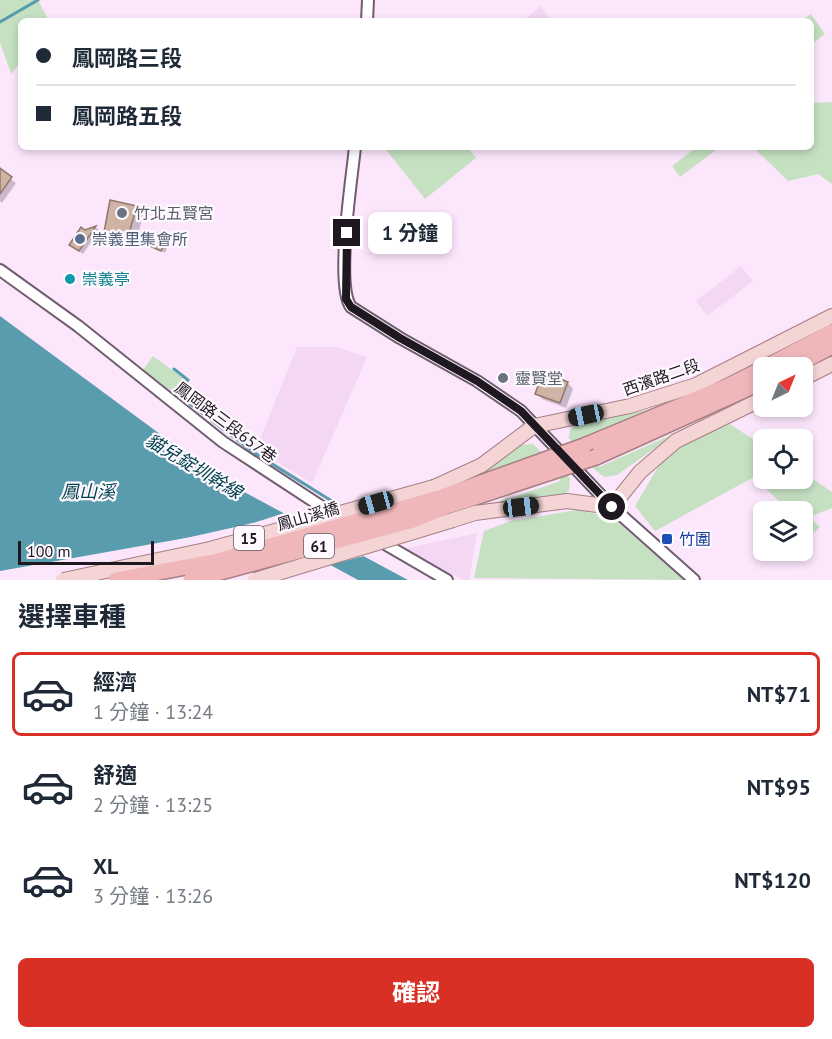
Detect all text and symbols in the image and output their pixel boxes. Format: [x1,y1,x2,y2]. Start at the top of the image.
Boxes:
text: 鳳岡路三段 [72,44,182,72]
text: 鳳岡路五段 [72,102,182,130]
place label: 竹北五賢宮 [134,203,214,223]
marker: 竹北五賢宮 [115,206,129,220]
callout: 1 分鐘 [368,212,452,254]
route end [333,219,360,246]
text: 1 分鐘 [382,220,438,246]
place label: 崇義里集會所 [92,229,188,249]
marker: 崇義里集會所 [73,232,87,246]
place label: 崇義亭 [82,269,130,289]
marker: 崇義亭 [63,272,77,286]
street label: 西濱路二段 [620,355,702,399]
north arrow [753,357,813,417]
map controls [753,357,813,561]
place label: 靈賢堂 [515,368,563,388]
marker: 靈賢堂 [496,371,510,385]
street label: 鳳岡路三段657巷 [171,377,281,467]
car [567,402,605,428]
water label: 貓兒錠圳幹線 [142,428,248,505]
button: locate [753,429,813,489]
water label: 鳳山溪 [61,480,118,503]
car [356,489,396,517]
route start [598,493,625,520]
car [502,496,540,518]
street label: 鳳山溪橋 [274,498,342,534]
button: layers [753,501,813,561]
road number: 15 [234,526,264,550]
place label: 竹圍 [679,529,711,549]
marker: 竹圍 [660,532,674,546]
road number: 61 [304,534,334,558]
scale bar [18,538,154,566]
text: 100 m [27,541,70,561]
text: 選擇車種 [18,599,126,633]
icon: car [21,667,75,721]
text: 經濟 [93,668,137,696]
text: NT$71 [747,680,811,708]
text: 1 分鐘 · 13:24 [93,699,213,725]
icon: car [21,760,75,814]
text: 舒適 [93,761,137,789]
text: NT$95 [747,773,811,801]
text: 2 分鐘 · 13:25 [93,792,213,818]
text: XL [93,852,118,880]
icon: car [21,853,75,907]
text: NT$120 [734,866,811,894]
text: 3 分鐘 · 13:26 [93,883,213,909]
button: 確認 [18,958,814,1027]

